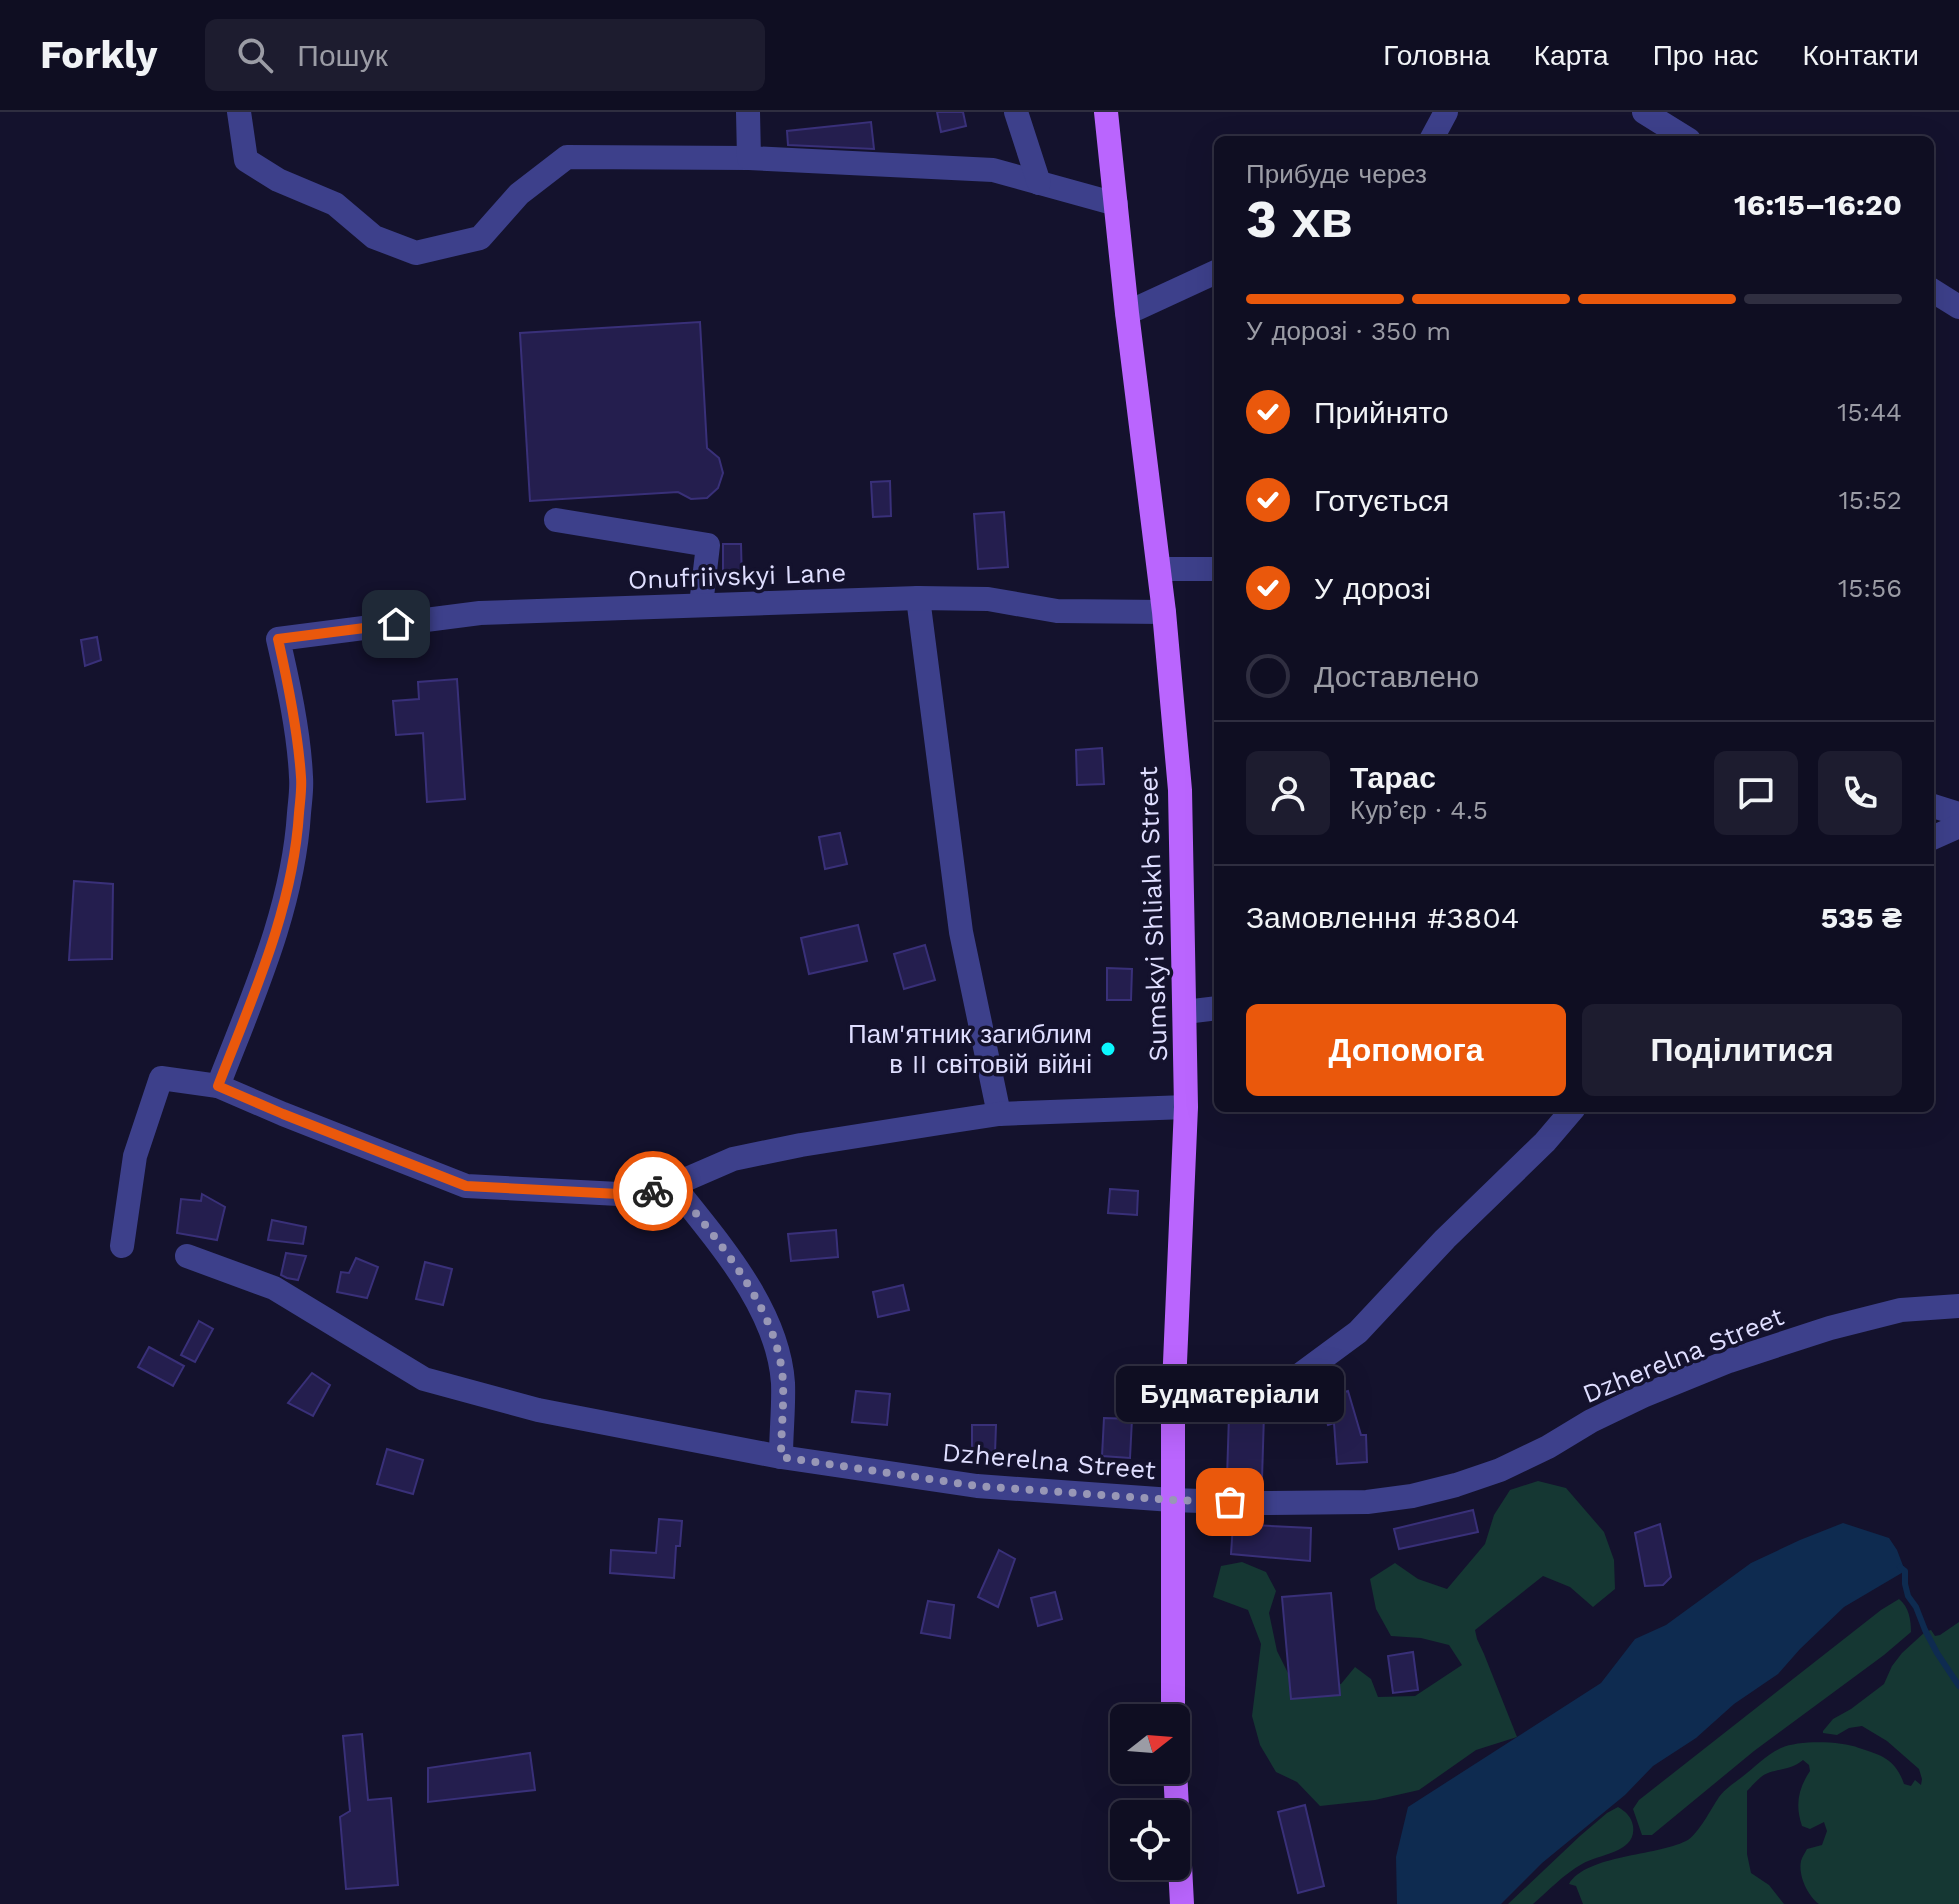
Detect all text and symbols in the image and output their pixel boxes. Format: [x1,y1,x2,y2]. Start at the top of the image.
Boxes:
search box [205,19,765,91]
text: Forkly [40,33,157,77]
icon: search [233,33,277,77]
text: Пошук [297,38,388,73]
text: Головна [1383,39,1490,72]
text: Карта [1534,39,1609,72]
text: Про нас [1653,39,1759,72]
text: Контакти [1803,39,1919,72]
text: Прибуде через [1246,159,1427,189]
text: 16:15–16:20 [1734,187,1902,222]
text: 3 хв [1246,189,1353,250]
text: У дорозі · 350 m [1246,316,1451,346]
icon: check [1246,390,1290,434]
text: Прийнято [1314,395,1449,430]
text: 15:44 [1837,397,1902,427]
icon: check [1246,478,1290,522]
text: Готується [1314,483,1449,518]
text: 15:52 [1839,485,1902,515]
street label: Onufriivskyi Lane [627,557,847,595]
icon: check [1246,566,1290,610]
text: У дорозі [1314,571,1431,606]
text: 15:56 [1838,573,1902,603]
pin [362,590,430,658]
icon: home [374,602,418,646]
text: Доставлено [1314,659,1479,694]
button: person [1246,751,1330,835]
button: chat [1714,751,1798,835]
button: phone [1818,751,1902,835]
text: Тарас [1350,760,1436,795]
street label: Sumskyi Shliakh Street [1133,766,1173,1062]
text: Кур’єр · 4.5 [1350,795,1488,825]
text: Замовлення #3804 [1246,900,1519,935]
text: 535 ₴ [1821,900,1902,935]
button: Допомога [1246,1004,1566,1096]
button: Поділитися [1582,1004,1902,1096]
place label: Пам'ятник загиблим в II світовій війні [848,1019,1092,1079]
marker: Пам'ятник загиблим в II світовій війні [1099,1040,1117,1058]
courier [613,1151,693,1231]
icon: bike [631,1169,675,1213]
street label: Dzherelna Street [1578,1301,1788,1409]
callout: Будматеріали [1116,1366,1344,1422]
text: Будматеріали [1140,1379,1320,1409]
street label: Dzherelna Street [941,1437,1157,1485]
pin [1196,1468,1264,1536]
icon: bag [1208,1480,1252,1524]
north arrow [1110,1704,1190,1784]
map controls [1110,1704,1190,1880]
button: locate [1110,1800,1190,1880]

